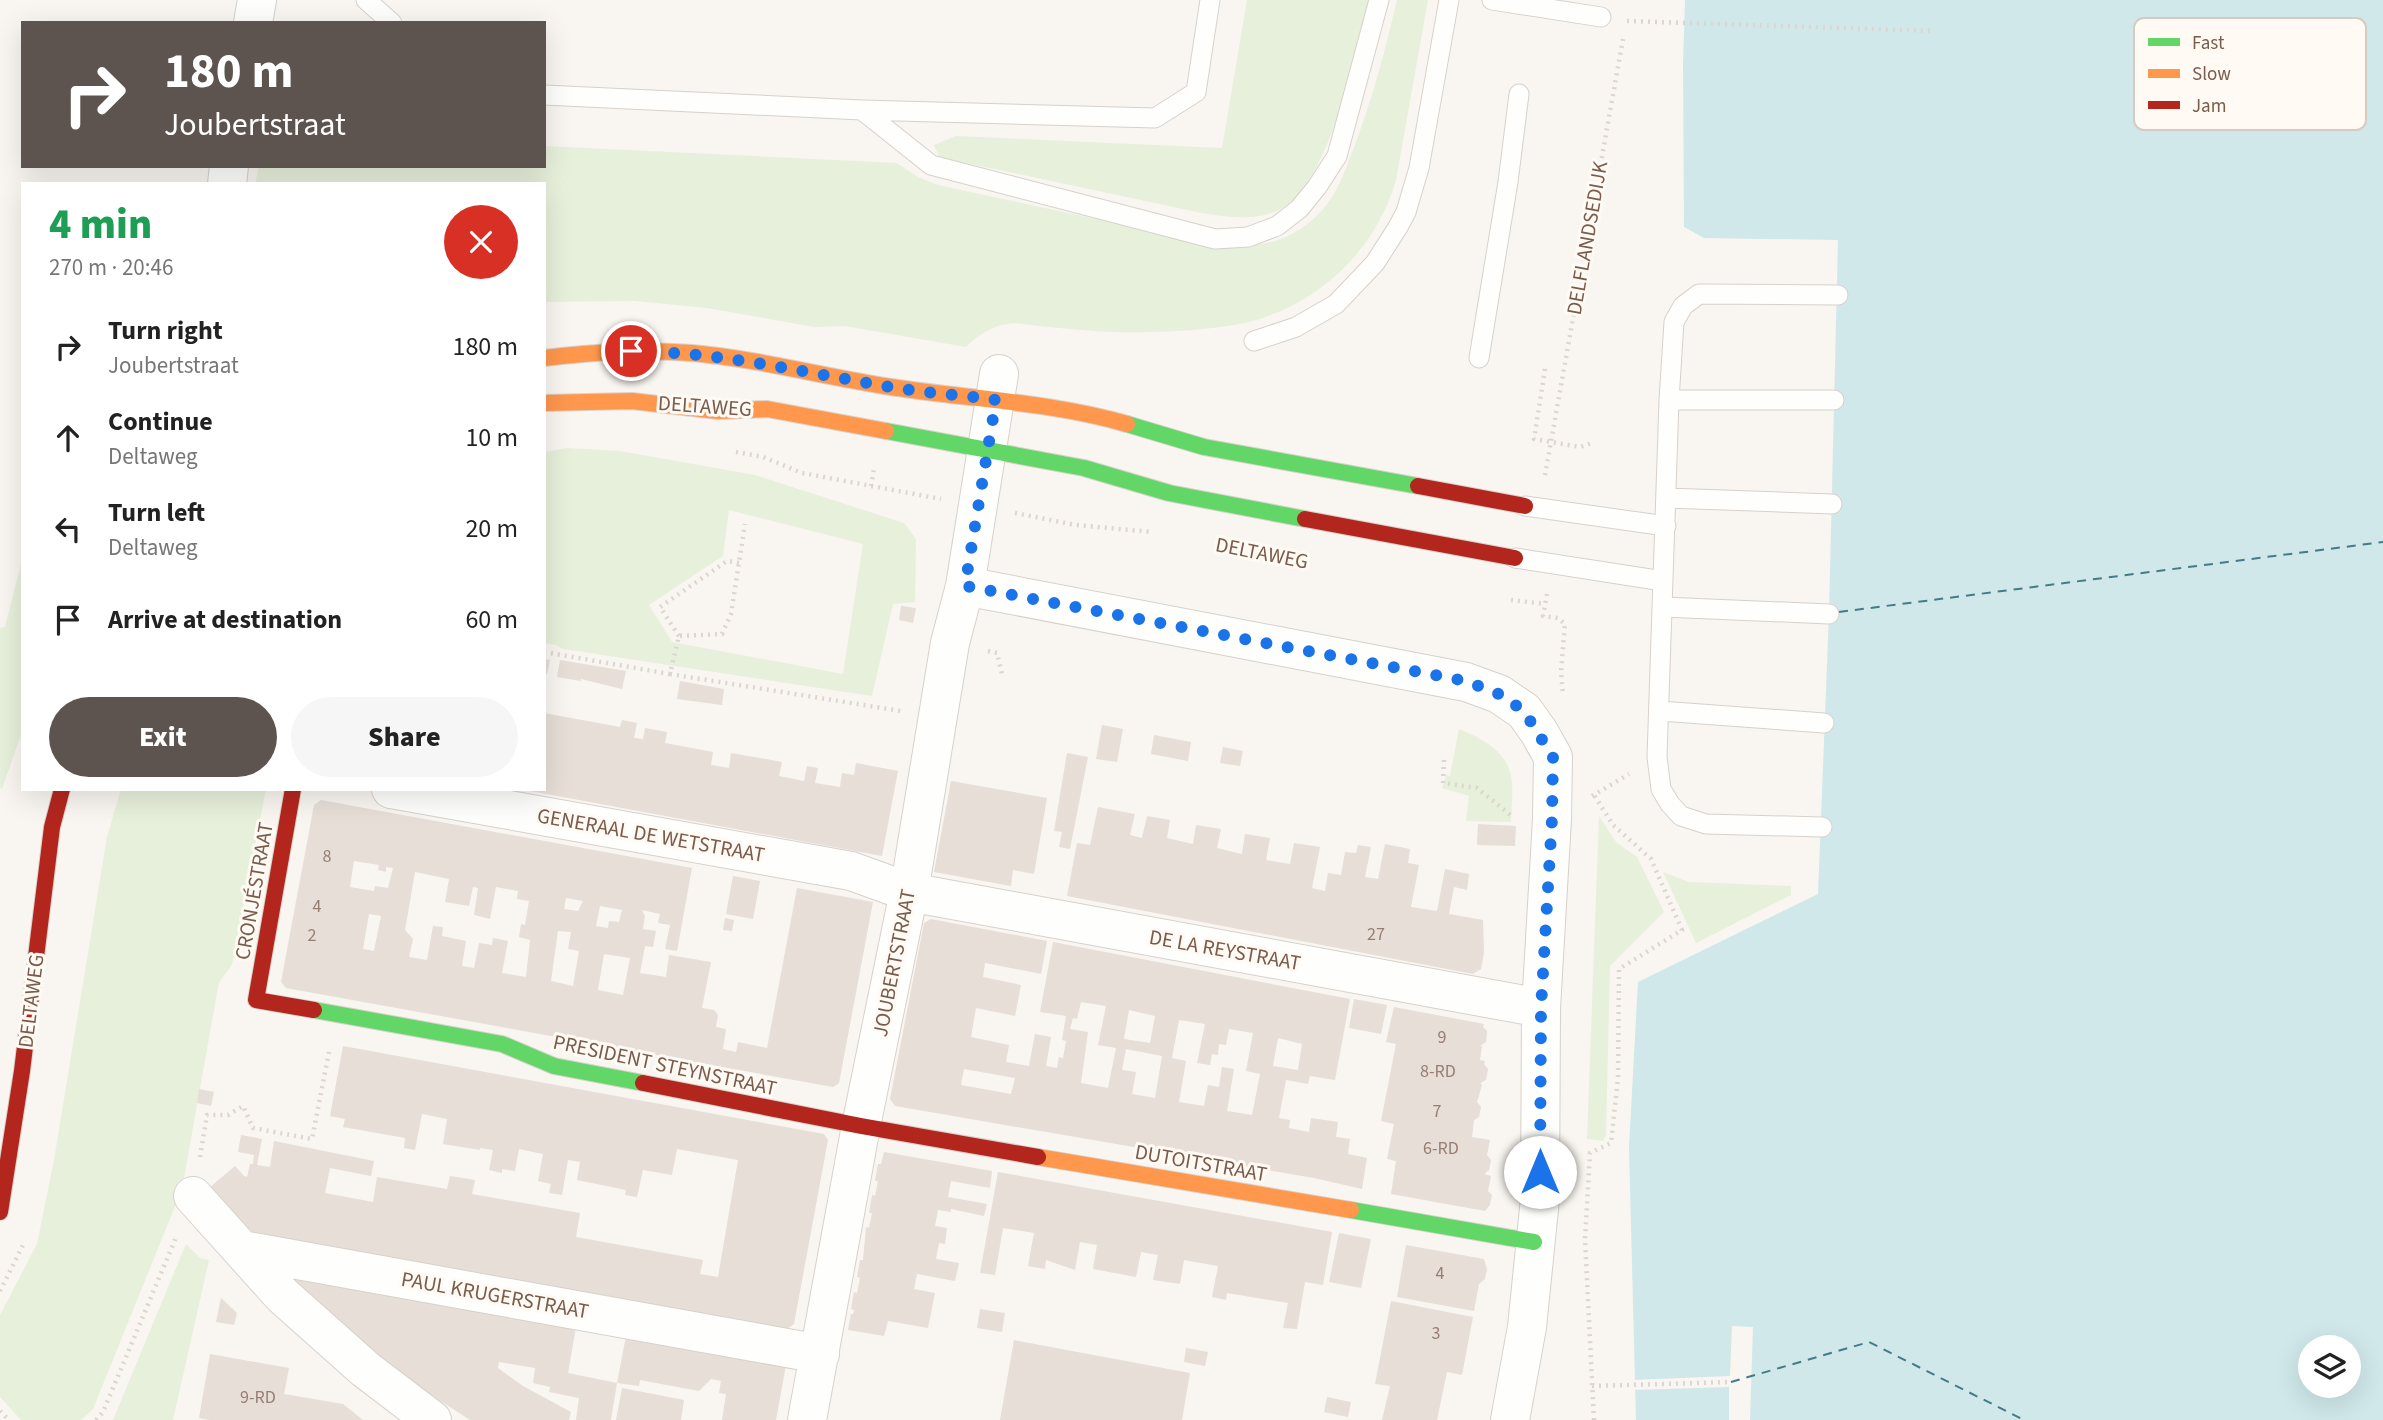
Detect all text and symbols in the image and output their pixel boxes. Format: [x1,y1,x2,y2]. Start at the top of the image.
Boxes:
legend [2134,18,2366,130]
text: Fast [2192,30,2225,57]
text: 180 m [164,37,293,107]
icon: right [49,49,140,140]
text: Slow [2192,61,2231,88]
text: Jam [2192,93,2226,120]
text: Joubertstraat [164,102,346,148]
street label: DELFLANDSEDIJK [1559,158,1615,317]
text: 4 min [49,195,152,255]
button: close [444,205,518,279]
text: 270 m · 20:46 [49,251,173,284]
text: Turn right [108,312,223,349]
pin [601,321,661,381]
icon: right [49,328,87,366]
text: 180 m [452,328,518,365]
icon: arrive [612,332,650,370]
text: Joubertstraat [108,349,239,382]
street label: DELTAWEG [657,388,753,424]
text: Continue [108,403,213,440]
icon: ahead [49,419,87,457]
text: 10 m [465,419,518,456]
text: Deltaweg [108,440,198,473]
text: Turn left [108,494,205,531]
icon: left [49,510,87,548]
text: 20 m [465,510,518,547]
street label: DELTAWEG [1213,529,1311,577]
text: Deltaweg [108,531,198,564]
icon: arrive [49,601,87,639]
text: Arrive at destination [108,601,342,638]
text: 60 m [465,601,518,638]
button: Exit [49,697,277,777]
button: Share [291,697,518,777]
street label: GENERAAL DE WETSTRAAT [535,800,767,870]
street label: CRONJÉSTRAAT [227,820,281,962]
house number: 8 [323,844,332,869]
street label: JOUBERTSTRAAT [865,887,923,1039]
house number: 4 [313,894,322,919]
street label: DE LA REYSTRAAT [1147,922,1303,978]
house number: 27 [1367,922,1385,947]
house number: 2 [308,923,317,948]
street label: DELTAWEG [10,953,52,1049]
house number: 9 [1438,1025,1447,1050]
street label: PRESIDENT STEYNSTRAAT [550,1027,780,1103]
house number: 8-RD [1420,1059,1456,1084]
house number: 7 [1433,1099,1442,1124]
position arrow [1503,1135,1577,1209]
house number: 6-RD [1423,1136,1459,1161]
street label: DUTOITSTRAAT [1132,1137,1270,1189]
house number: 4 [1436,1261,1445,1286]
street label: PAUL KRUGERSTRAAT [399,1264,591,1326]
house number: 3 [1432,1321,1441,1346]
map controls [2298,1335,2361,1398]
button: layers [2298,1335,2361,1398]
house number: 9-RD [240,1385,276,1410]

